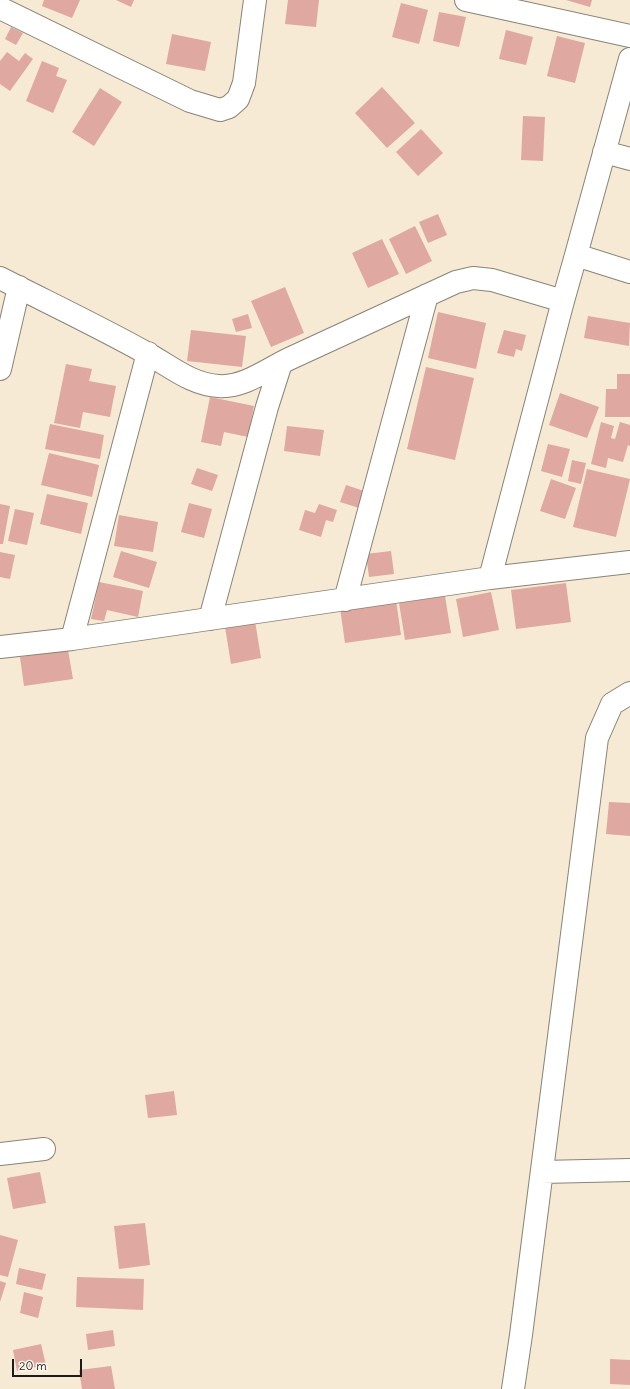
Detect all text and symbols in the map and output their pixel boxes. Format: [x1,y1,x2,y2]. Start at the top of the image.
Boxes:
scale bar [14,1351,84,1377]
text: 20 m [19,1358,47,1373]

